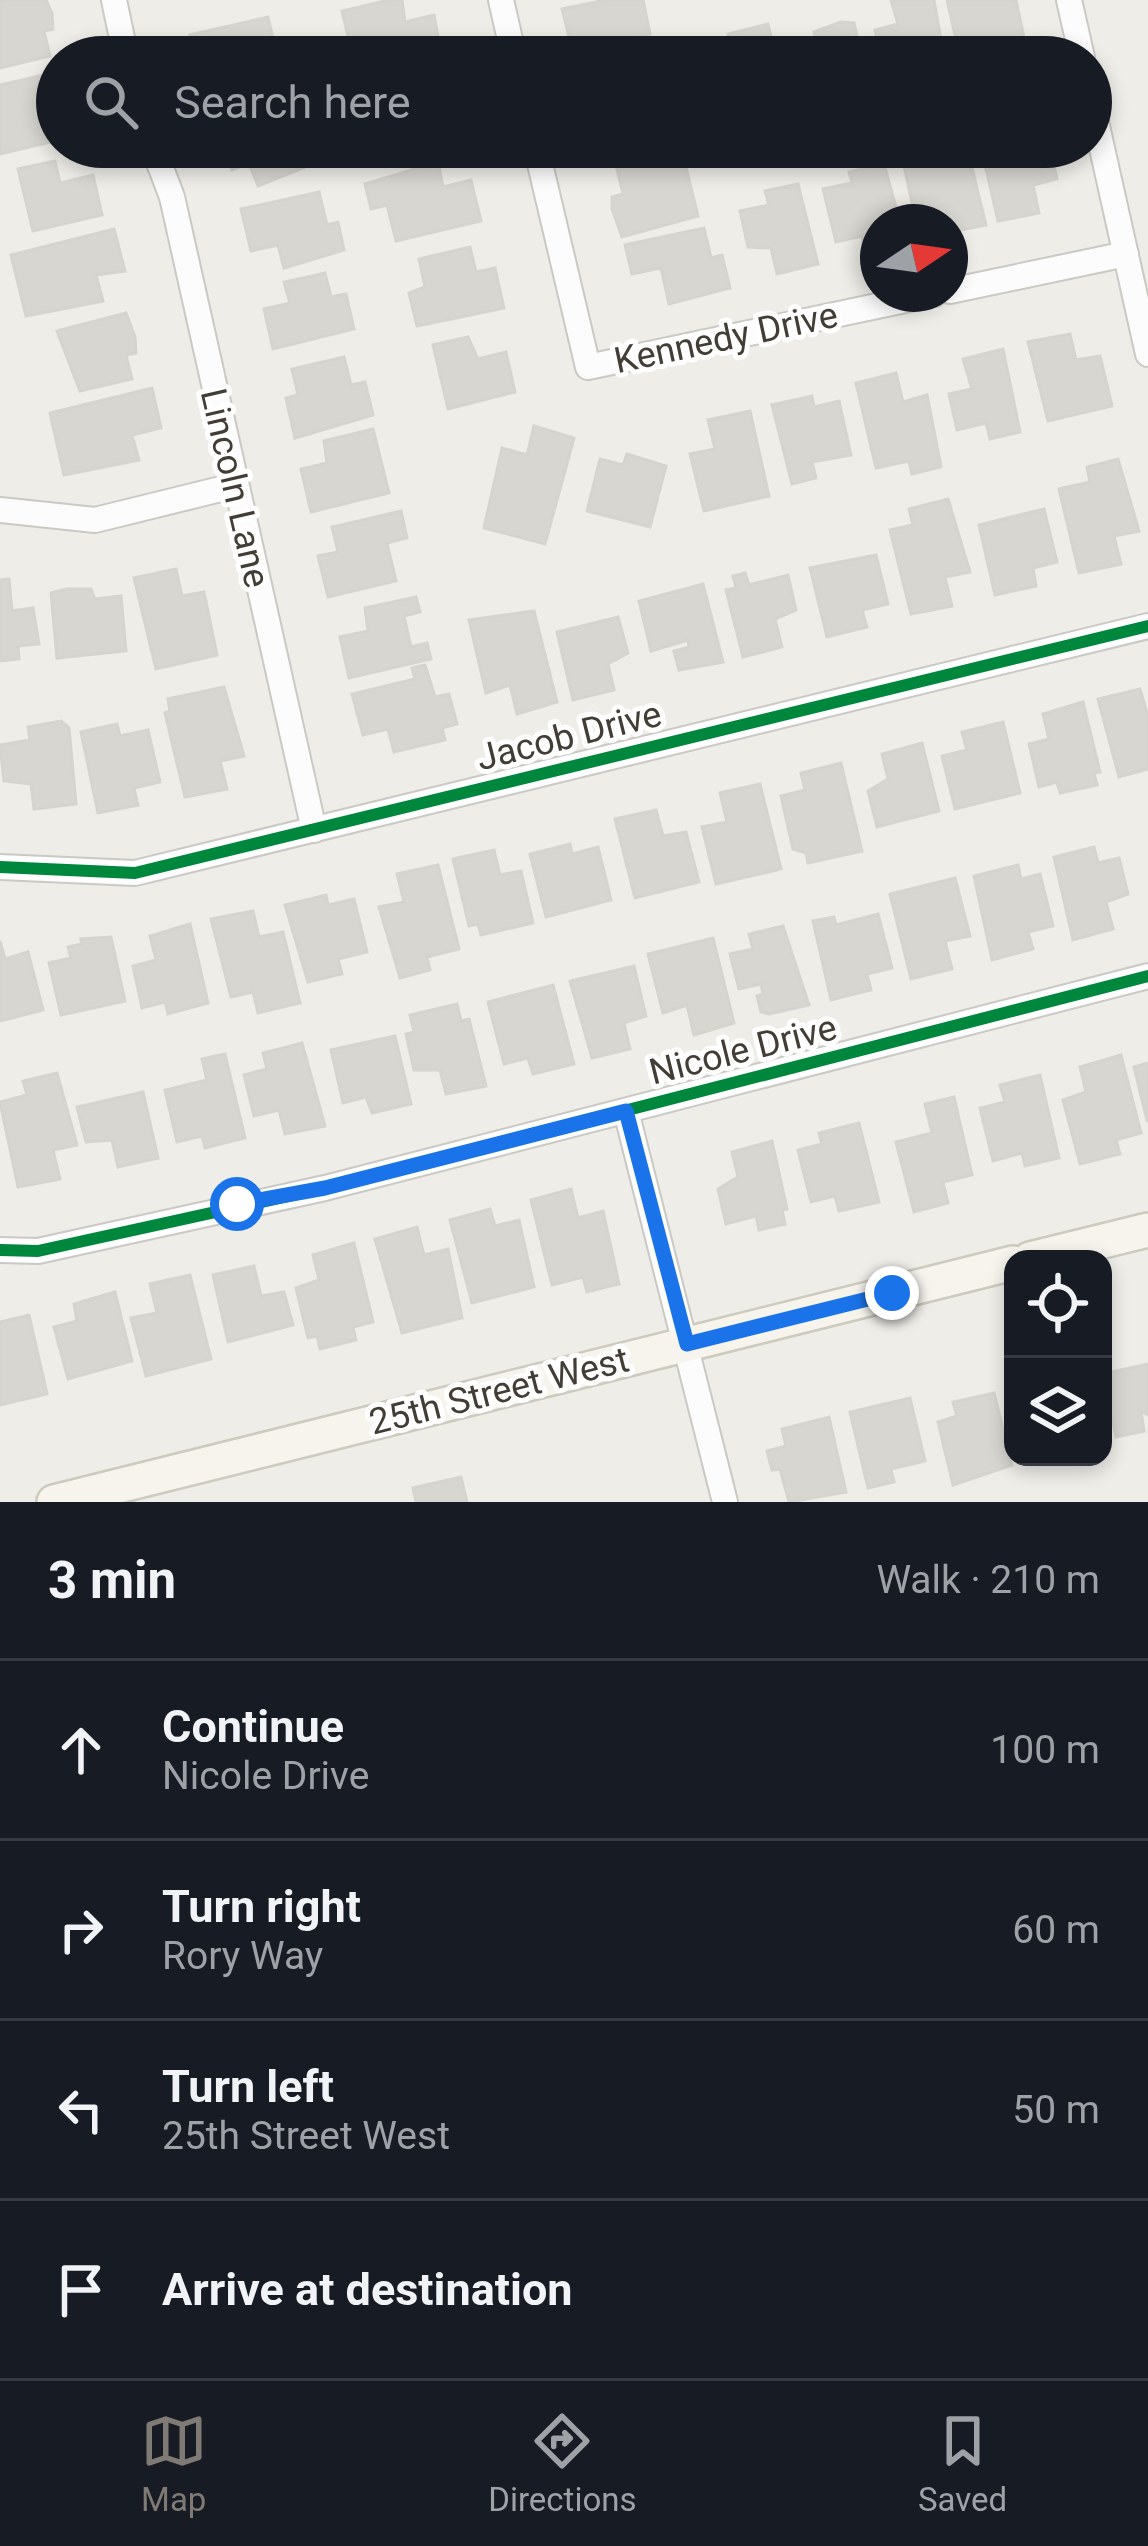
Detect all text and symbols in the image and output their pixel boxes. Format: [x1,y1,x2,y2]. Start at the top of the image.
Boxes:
search box [36,36,1112,168]
icon: search [78,69,144,135]
text: Search here [174,76,411,129]
north arrow [860,204,968,312]
street label: Kennedy Drive [611,294,841,382]
street label: Lincoln Lane [192,384,278,592]
street label: Jacob Drive [472,693,666,779]
street label: Nicole Drive [645,1006,841,1094]
route start [210,1177,264,1231]
map controls [1004,1250,1112,1466]
button: locate [1004,1250,1112,1358]
route end [865,1266,919,1320]
street label: 25th Street West [365,1338,633,1444]
button: layers [1004,1358,1112,1466]
text: 3 min [48,1551,176,1610]
text: Walk · 210 m [876,1557,1100,1603]
text: Continue [162,1700,344,1753]
icon: ahead [48,1717,114,1783]
text: 100 m [990,1727,1100,1773]
text: Nicole Drive [162,1753,369,1799]
text: Turn right [162,1880,361,1933]
icon: right [48,1897,114,1963]
text: 60 m [1012,1907,1100,1953]
text: Rory Way [162,1933,323,1979]
text: Turn left [162,2060,334,2113]
icon: left [48,2077,114,2143]
text: 50 m [1012,2087,1100,2133]
text: 25th Street West [162,2113,450,2159]
icon: arrive [48,2257,114,2323]
text: Arrive at destination [162,2263,573,2316]
tab: Map [141,2408,207,2519]
tab: Directions [488,2408,637,2519]
tab: Saved [918,2408,1007,2519]

